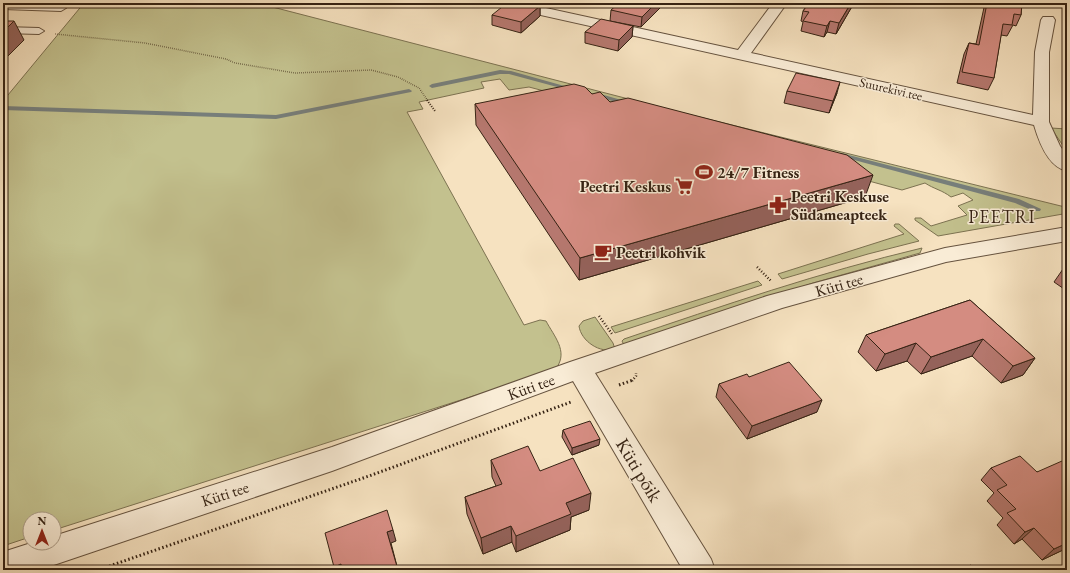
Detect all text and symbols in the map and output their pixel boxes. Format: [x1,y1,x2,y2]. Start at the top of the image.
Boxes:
street label: Suurekivi tee [858,74,924,104]
sports icon: 24/7 Fitness [694,162,714,182]
place label: 24/7 Fitness [717,162,800,183]
place label: Peetri Keskus [580,176,671,197]
supermarket icon: Peetri Keskus [674,176,694,196]
place label: Peetri Keskuse Südameapteek [791,186,889,225]
pharmacy icon: Peetri Keskuse Südameapteek [768,195,788,215]
district label: PEETRI [968,205,1036,228]
cafe icon: Peetri kohvik [593,242,613,262]
place label: Peetri kohvik [616,242,706,263]
street label: Küti tee [813,268,865,302]
street label: Küti tee [504,369,558,405]
street label: Küti põik [610,433,668,507]
street label: Küti tee [199,476,251,512]
north arrow [22,511,62,551]
text: N [38,514,47,528]

